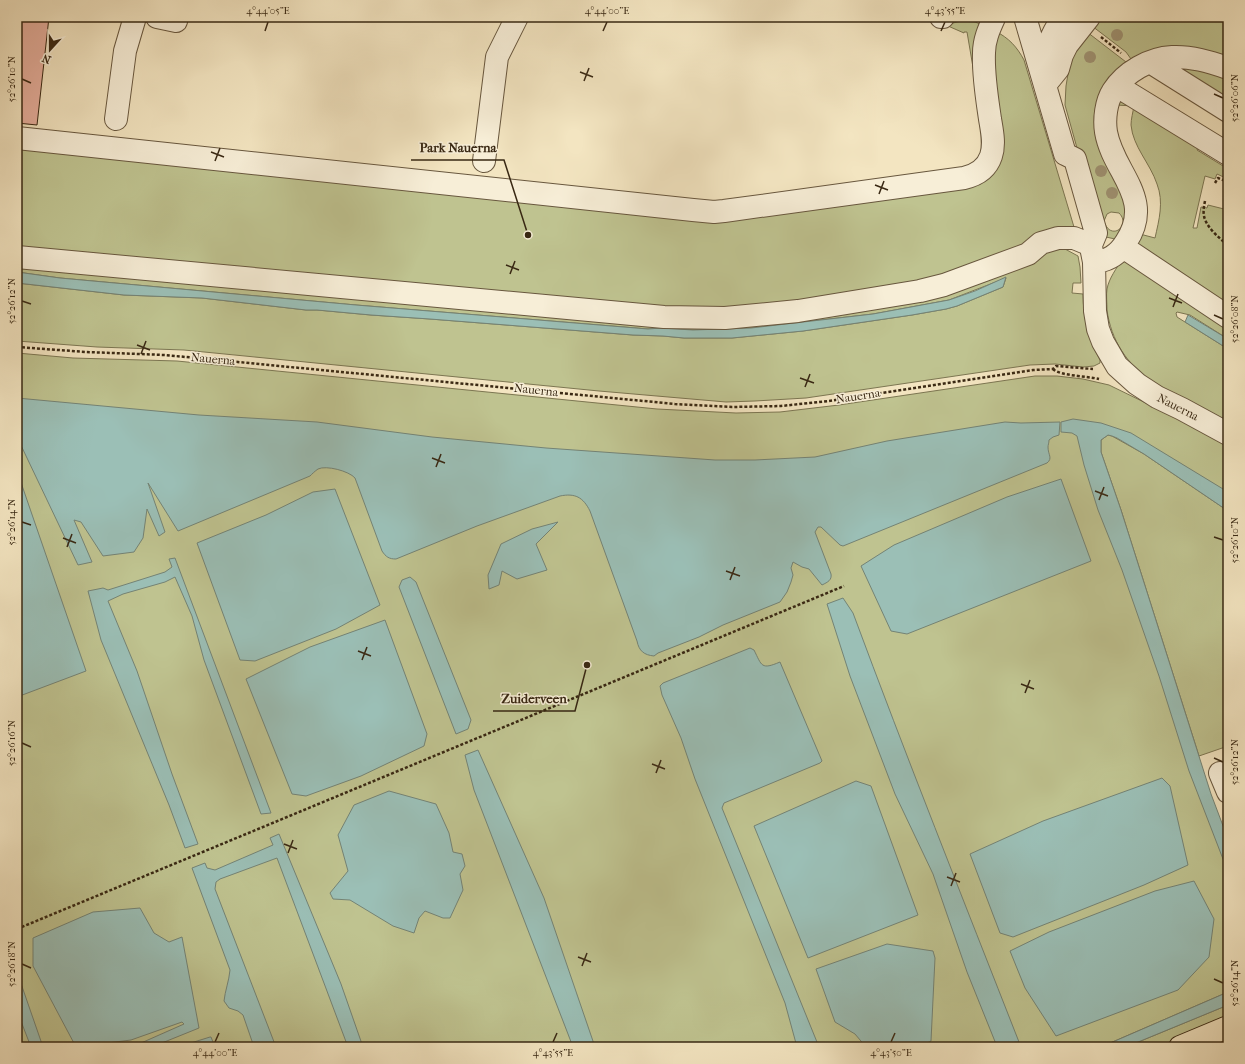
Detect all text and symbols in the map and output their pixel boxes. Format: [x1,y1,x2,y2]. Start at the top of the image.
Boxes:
text: 4°44'05"E [246,5,290,17]
text: 4°44'00"E [585,5,629,17]
text: 4°43'55"E [925,5,965,17]
north arrow [30,30,70,70]
text: N [40,51,53,66]
text: 52°26'10"N [6,55,18,102]
text: 52°26'06"N [1229,73,1241,122]
callout: Park Nauerna [411,135,504,160]
text: Park Nauerna [420,140,497,155]
text: 52°26'12"N [6,278,18,324]
text: 52°26'08"N [1229,295,1241,343]
street label: Nauerna [190,350,236,368]
street label: Nauerna [513,381,559,399]
street label: Nauerna [835,386,882,406]
street label: Nauerna [1155,391,1201,424]
text: 52°26'14"N [6,498,18,545]
text: 52°26'10"N [1229,516,1241,563]
callout: Zuiderveen [493,686,575,711]
text: Zuiderveen [501,691,567,706]
text: 52°26'16"N [6,719,18,766]
text: 52°26'12"N [1229,739,1241,785]
text: 52°26'18"N [6,941,18,987]
text: 52°26'14"N [1229,959,1241,1006]
text: 4°44'00"E [193,1047,237,1059]
text: 4°43'55"E [533,1047,573,1059]
text: 4°43'50"E [870,1047,912,1059]

